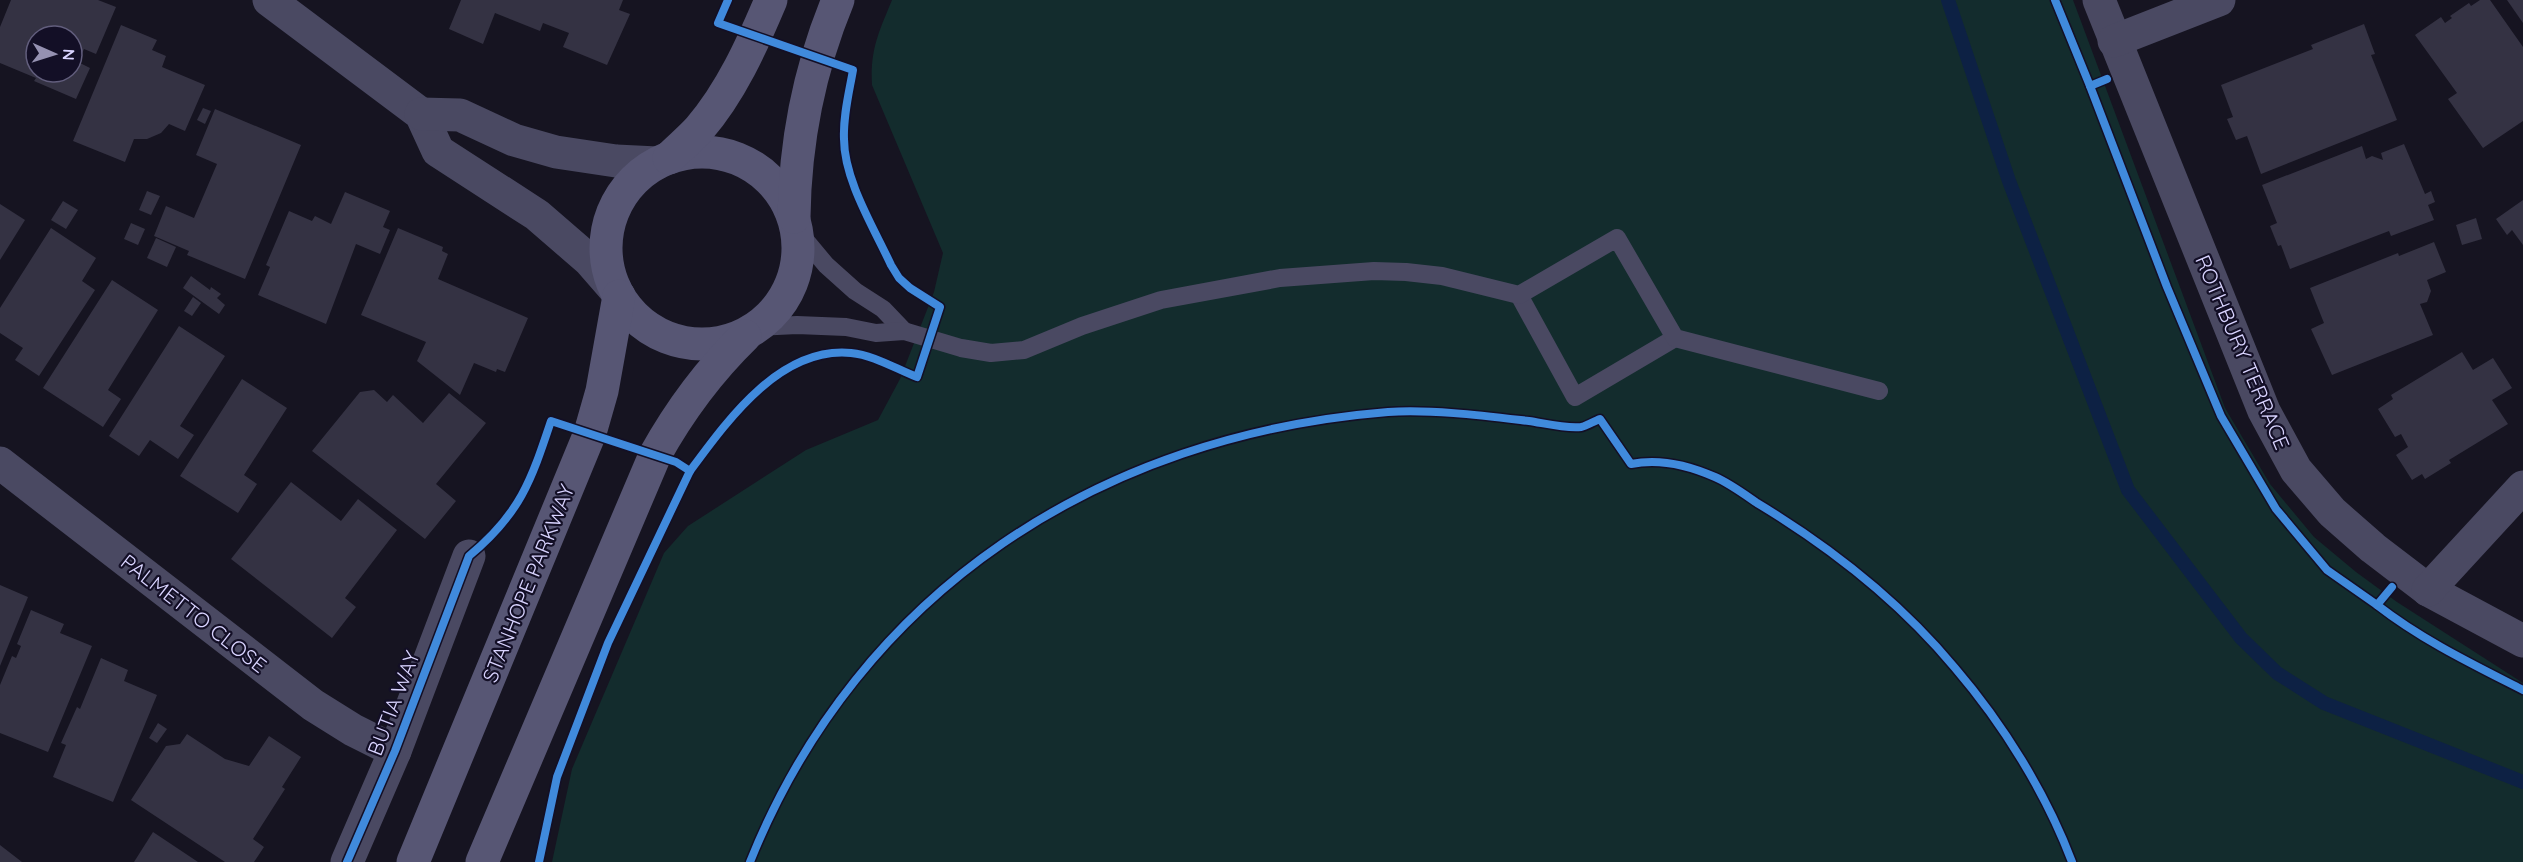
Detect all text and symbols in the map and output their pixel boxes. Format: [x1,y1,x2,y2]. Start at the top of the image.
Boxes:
north arrow [24,24,84,84]
text: N [59,48,79,61]
street label: ROTHBURY TERRACE [2190,251,2296,453]
street label: STANHOPE PARKWAY [476,480,580,686]
street label: PALMETTO CLOSE [116,548,272,678]
street label: BUTIA WAY [361,647,425,759]

